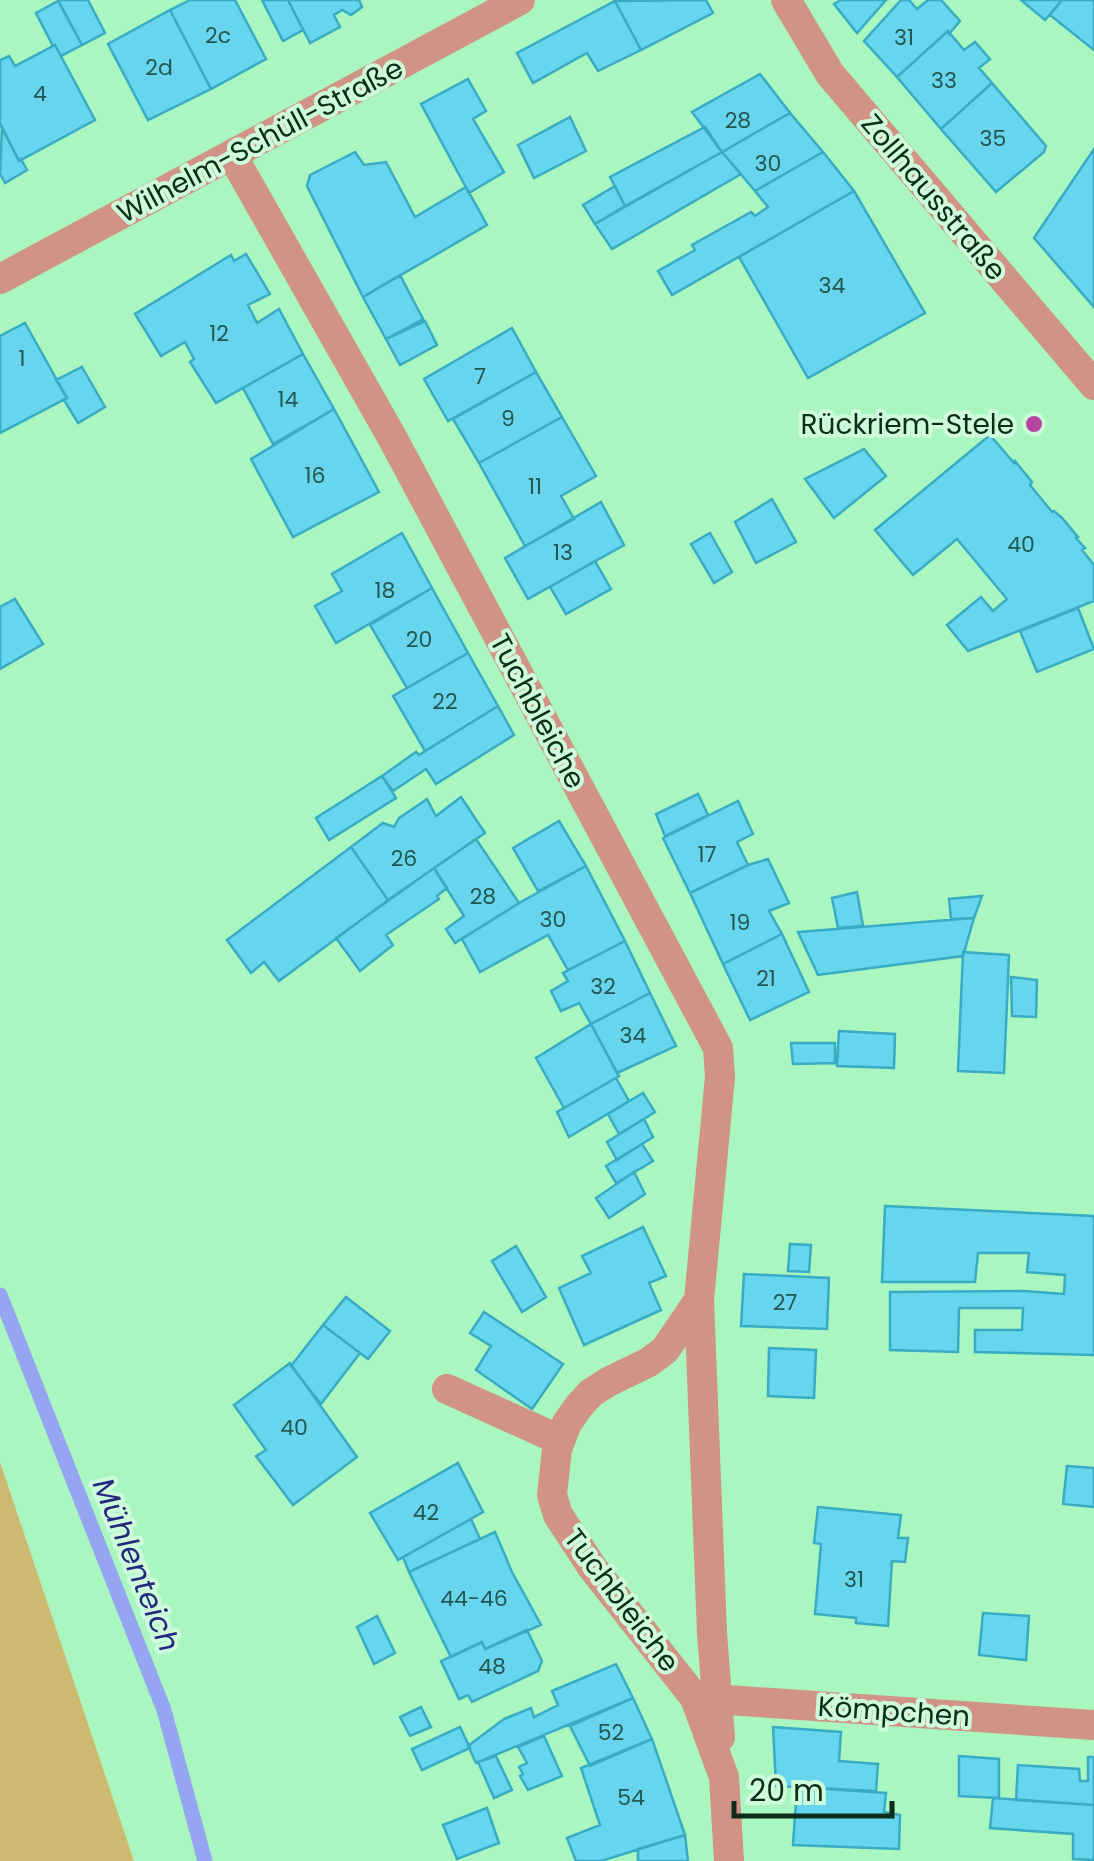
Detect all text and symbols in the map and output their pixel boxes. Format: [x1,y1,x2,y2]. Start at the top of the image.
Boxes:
house number: 2c [205,20,231,51]
house number: 31 [894,22,914,53]
street label: Wilhelm-Schüll-Straße [110,48,410,232]
house number: 2d [145,52,173,83]
house number: 33 [931,65,957,96]
house number: 4 [33,78,47,109]
house number: 28 [725,105,751,136]
street label: Zollhausstraße [852,106,1015,289]
house number: 35 [980,123,1006,154]
house number: 30 [755,148,781,179]
house number: 34 [819,270,846,301]
house number: 12 [209,318,229,349]
house number: 1 [18,343,26,374]
house number: 7 [474,361,486,392]
house number: 14 [278,384,299,415]
house number: 9 [501,403,515,434]
place label: Rückriem-Stele [800,405,1014,444]
marker: Rückriem-Stele [1023,413,1045,435]
house number: 16 [304,460,326,491]
house number: 11 [528,471,542,502]
house number: 40 [1007,529,1035,560]
house number: 13 [553,537,573,568]
house number: 18 [375,575,395,606]
house number: 20 [406,624,432,655]
street label: Tuchbleiche [480,627,595,796]
house number: 22 [432,686,458,717]
house number: 17 [697,839,717,870]
house number: 26 [391,843,417,874]
house number: 28 [470,881,496,912]
house number: 30 [540,904,566,935]
house number: 19 [730,907,750,938]
house number: 21 [756,963,776,994]
house number: 32 [590,971,616,1002]
house number: 34 [620,1020,647,1051]
house number: 27 [773,1287,797,1318]
house number: 40 [280,1412,308,1443]
water label: Mühlenteich [82,1472,191,1658]
house number: 42 [413,1497,439,1528]
street label: Tuchbleiche [555,1521,688,1680]
house number: 31 [844,1564,864,1595]
house number: 44-46 [440,1583,508,1614]
house number: 48 [478,1651,506,1682]
street label: Kömpchen [816,1687,971,1736]
house number: 52 [598,1717,624,1748]
scale bar [734,1756,892,1818]
text: 20 m [749,1769,824,1812]
house number: 54 [617,1782,645,1813]

